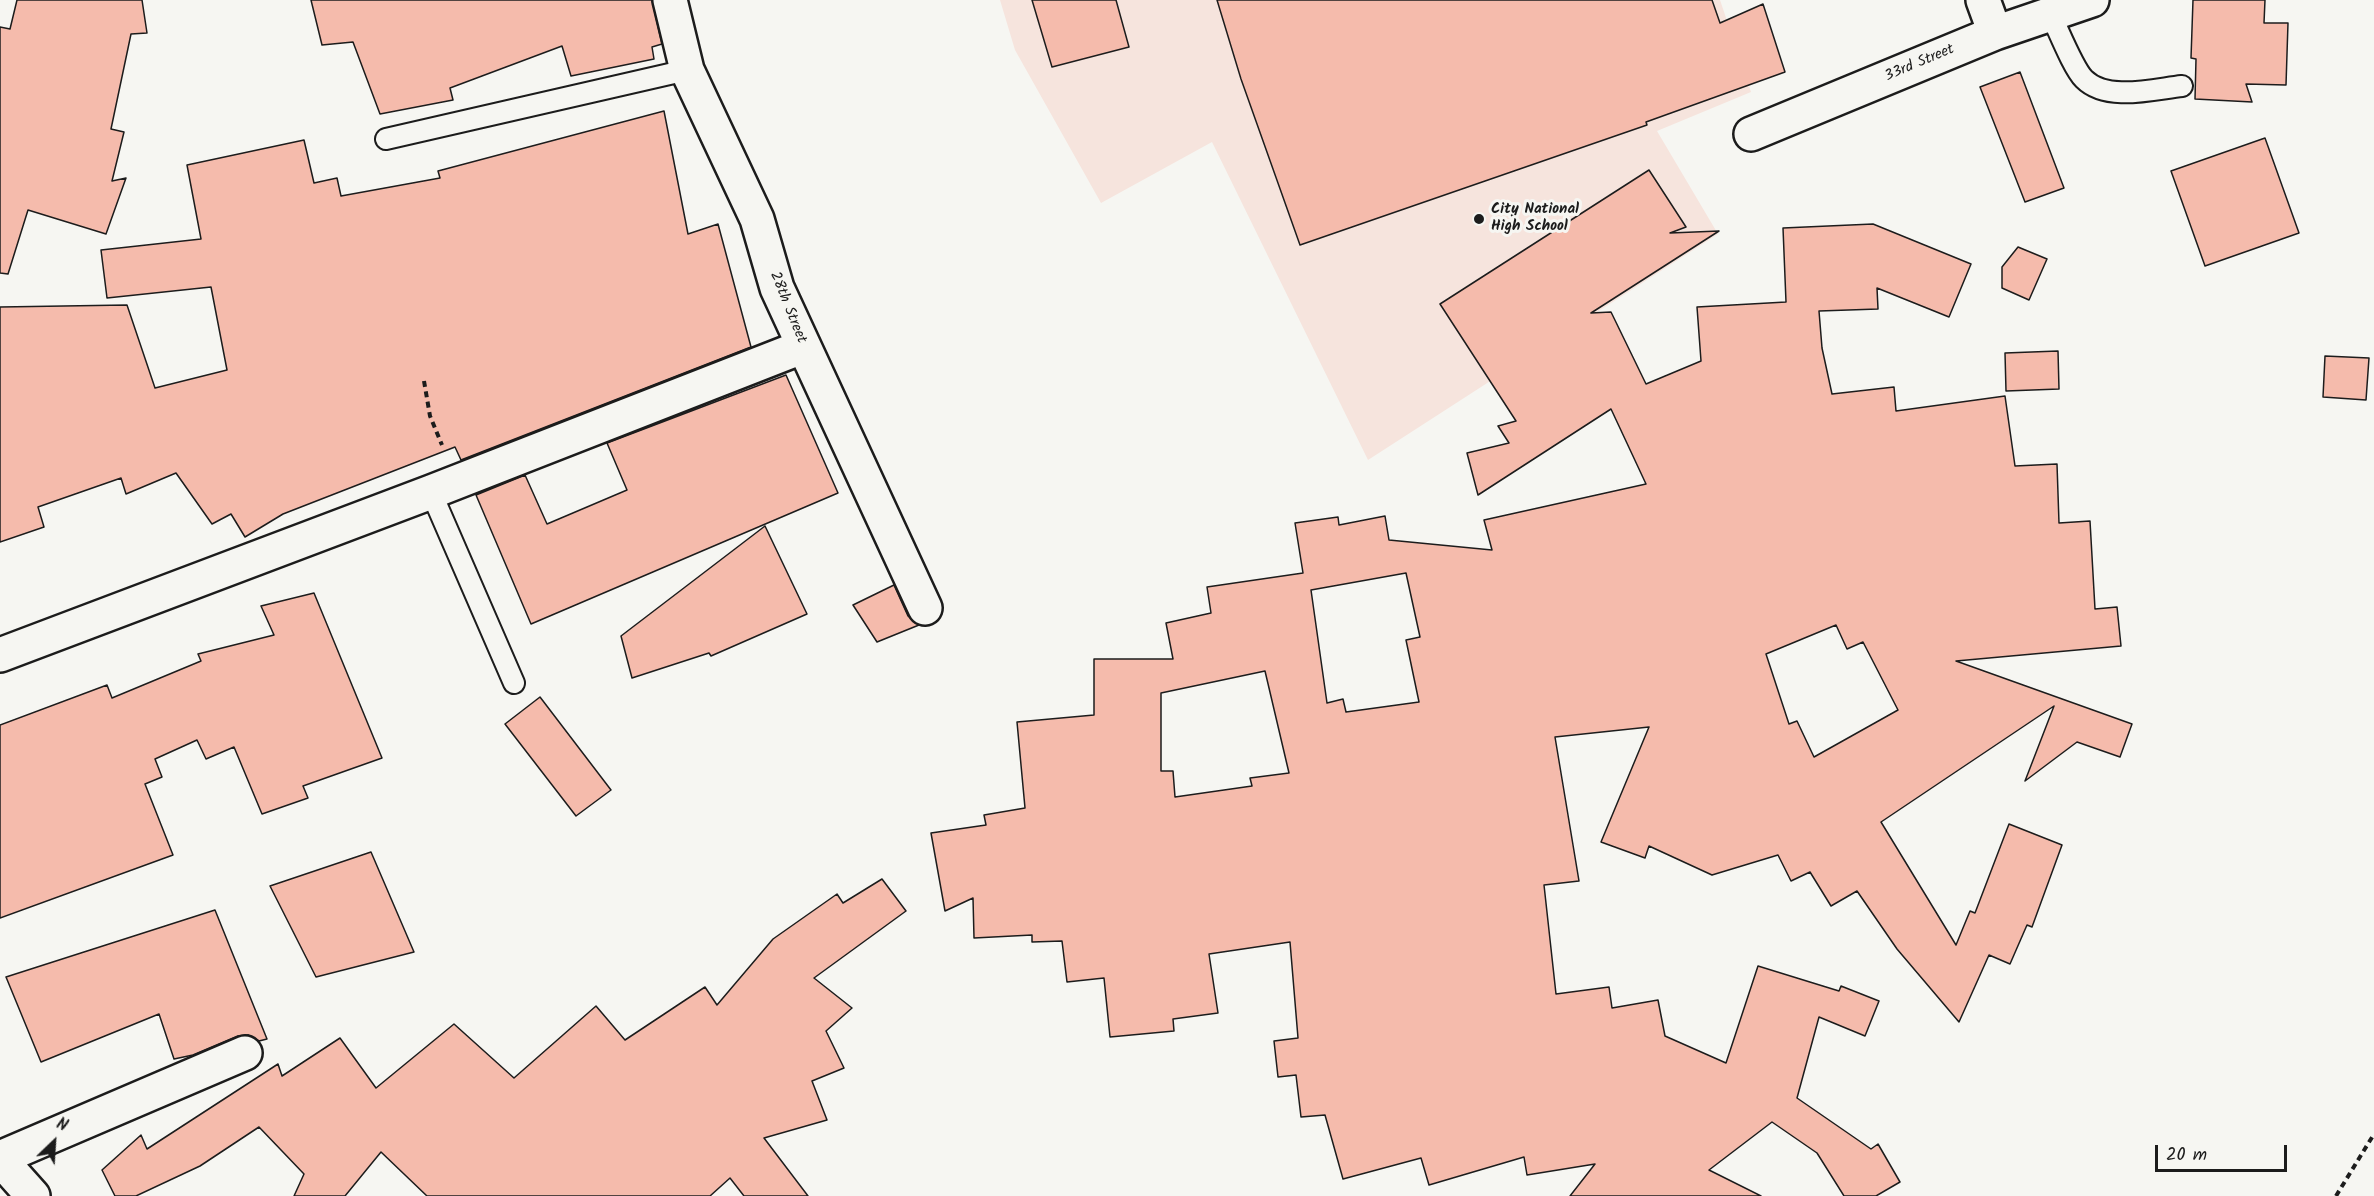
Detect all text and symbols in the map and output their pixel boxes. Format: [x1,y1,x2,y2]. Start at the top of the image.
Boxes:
street label: 33rd Street [1883,41,1957,87]
place label: City National High School [1491,201,1579,236]
marker: City National High School [1472,212,1486,226]
street label: 28th Street [764,270,810,346]
north arrow [24,1112,84,1172]
text: N [52,1112,72,1139]
scale bar [2158,1133,2290,1171]
text: 20 m [2166,1141,2207,1170]

